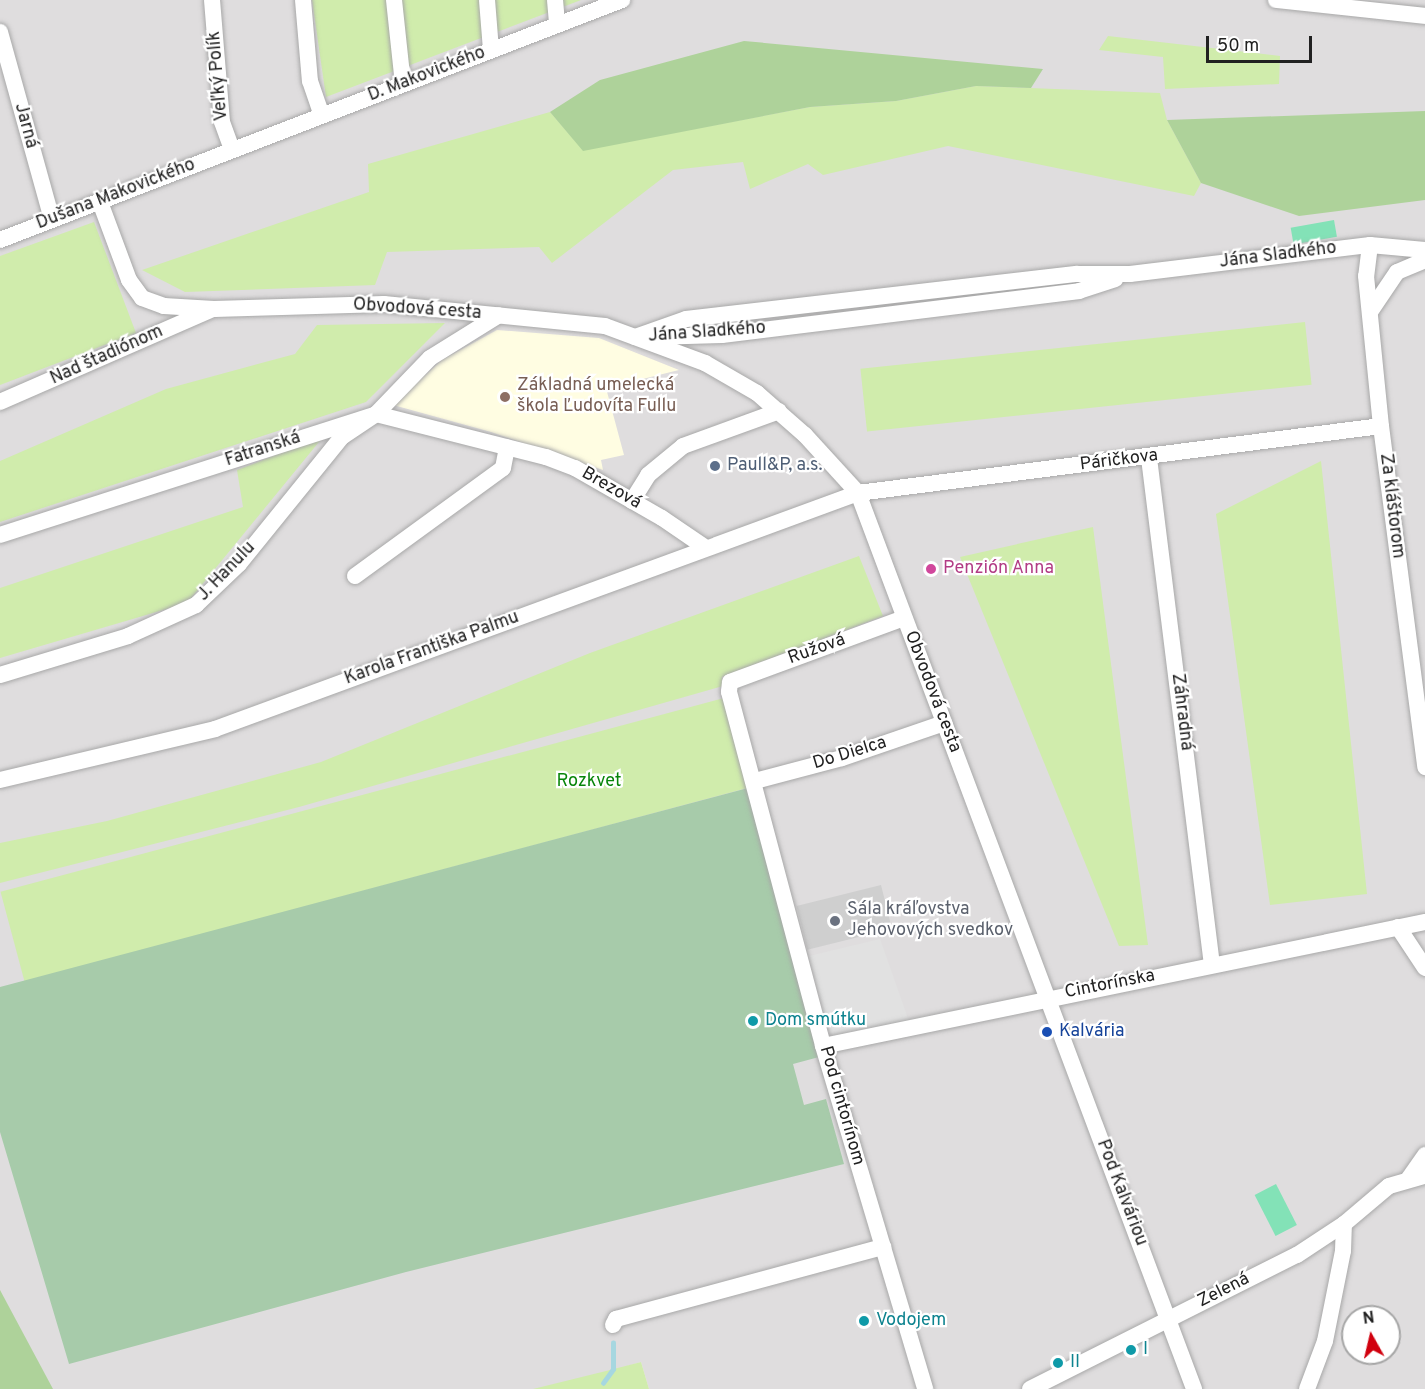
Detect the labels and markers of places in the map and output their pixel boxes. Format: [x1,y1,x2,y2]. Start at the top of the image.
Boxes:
place label: Základná umelecká škola Ľudovíta Fullu [517,376,676,418]
marker: Základná umelecká škola Ľudovíta Fullu [498,390,512,404]
place label: Paull&P, a.s. [727,455,823,477]
marker: Paull&P, a.s. [708,459,722,473]
place label: Penzión Anna [943,558,1055,580]
marker: Penzión Anna [924,562,938,576]
place label: Sála kráľovstva Jehovových svedkov [847,900,1013,942]
marker: Sála kráľovstva Jehovových svedkov [828,914,842,928]
place label: Dom smútku [765,1010,866,1032]
marker: Dom smútku [746,1014,760,1028]
place label: Kalvária [1059,1021,1124,1043]
marker: Kalvária [1040,1025,1054,1039]
place label: Vodojem [876,1310,946,1332]
marker: Vodojem [857,1314,871,1328]
place label: I [1143,1339,1148,1361]
marker: I [1124,1343,1138,1357]
place label: II [1070,1352,1080,1374]
marker: II [1051,1356,1065,1370]

